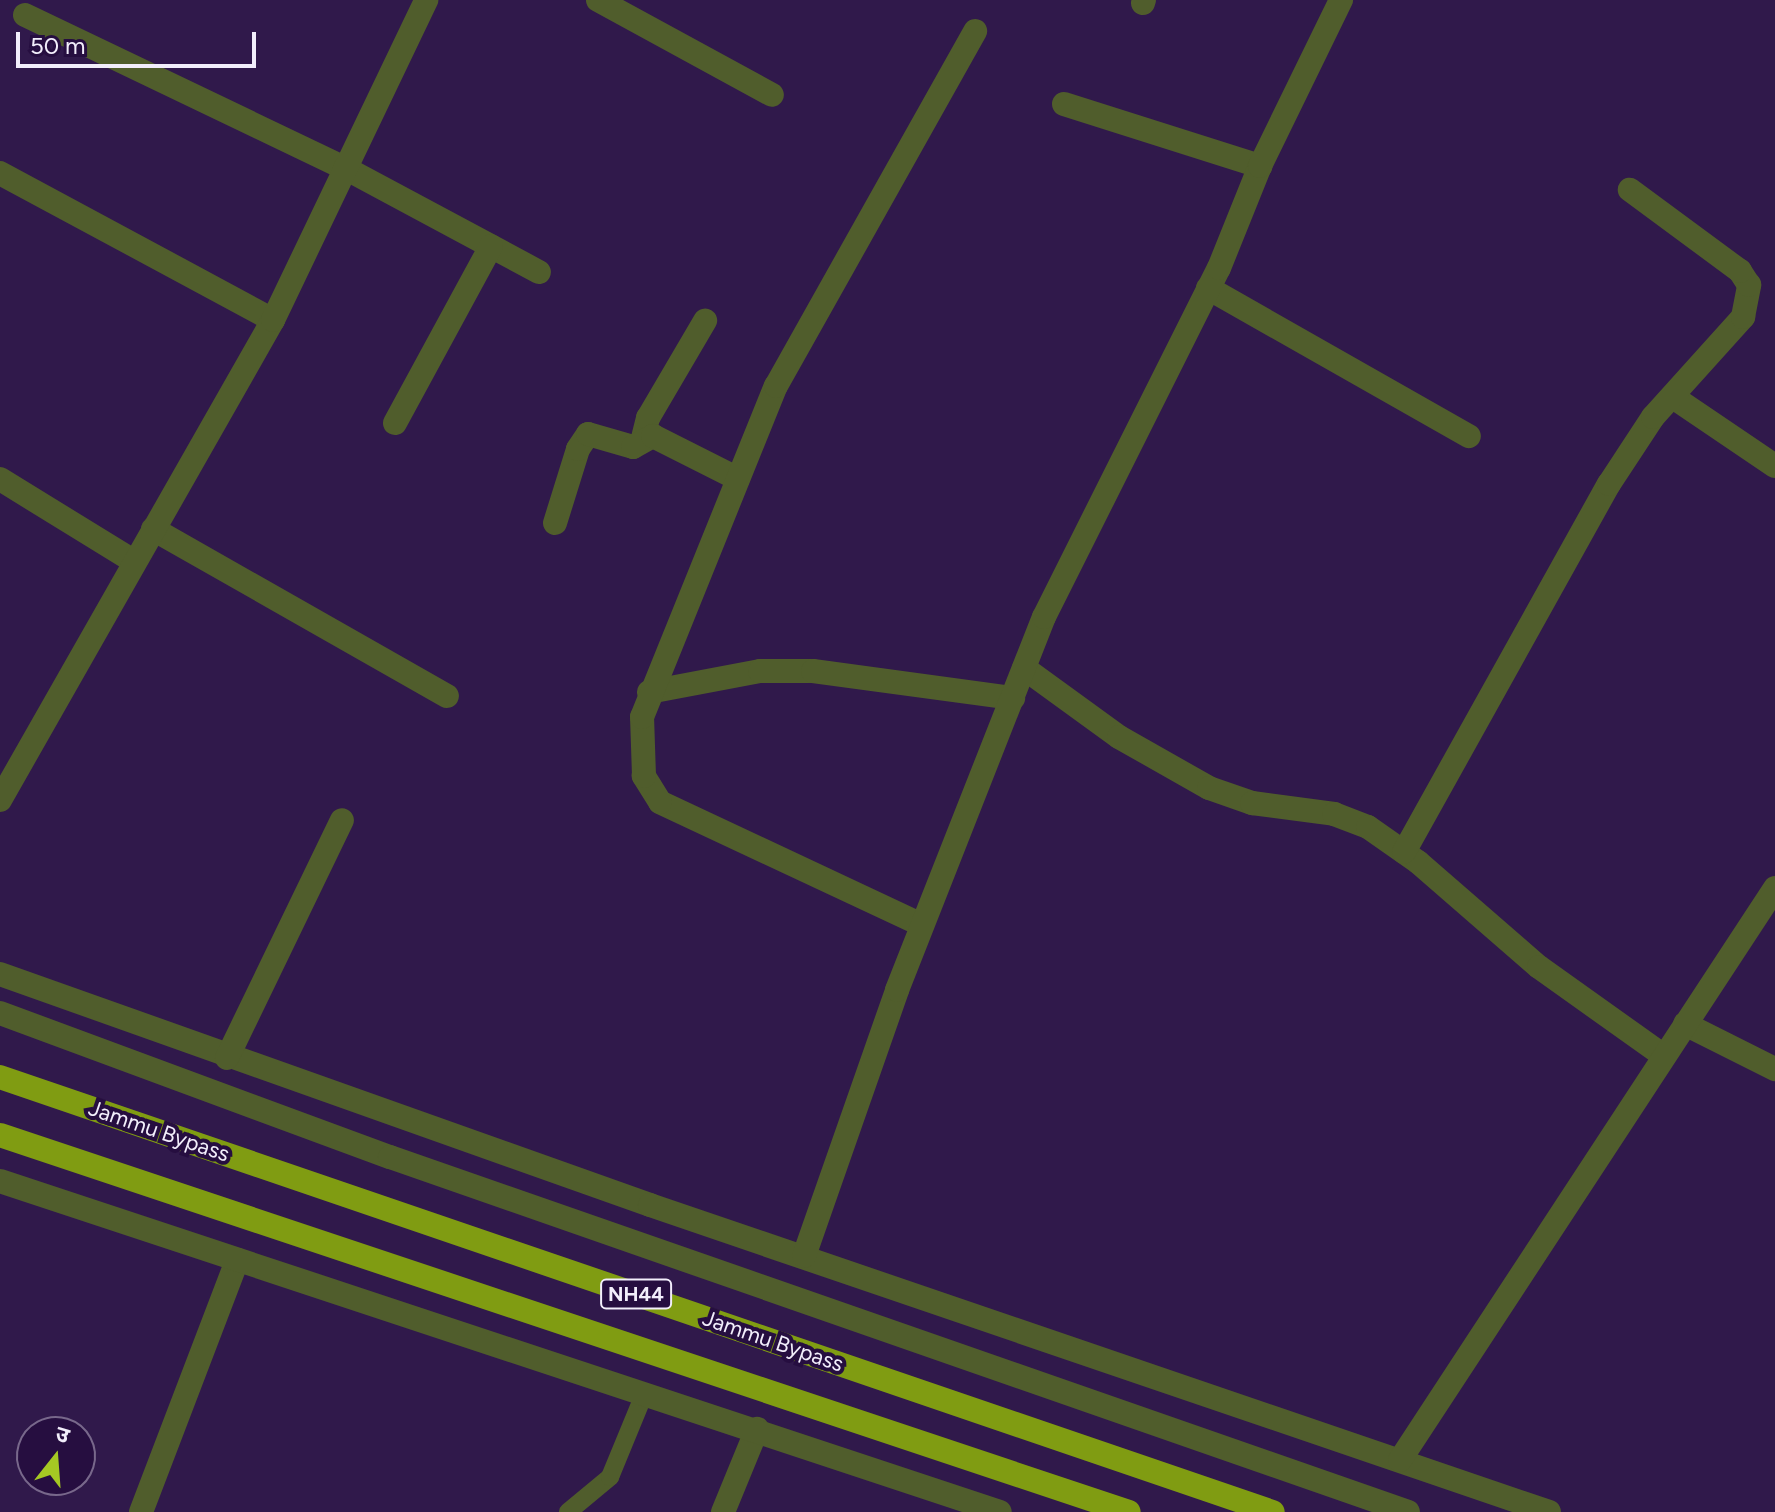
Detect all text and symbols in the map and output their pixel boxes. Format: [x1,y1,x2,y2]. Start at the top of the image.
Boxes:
scale bar [20,16,260,66]
text: 50 m [30,31,86,60]
street label: Jammu Bypass [85,1095,233,1167]
road number: NH44 [600,1278,672,1310]
street label: Jammu Bypass [699,1305,847,1377]
north arrow [16,1416,96,1496]
text: उ [52,1420,73,1449]

